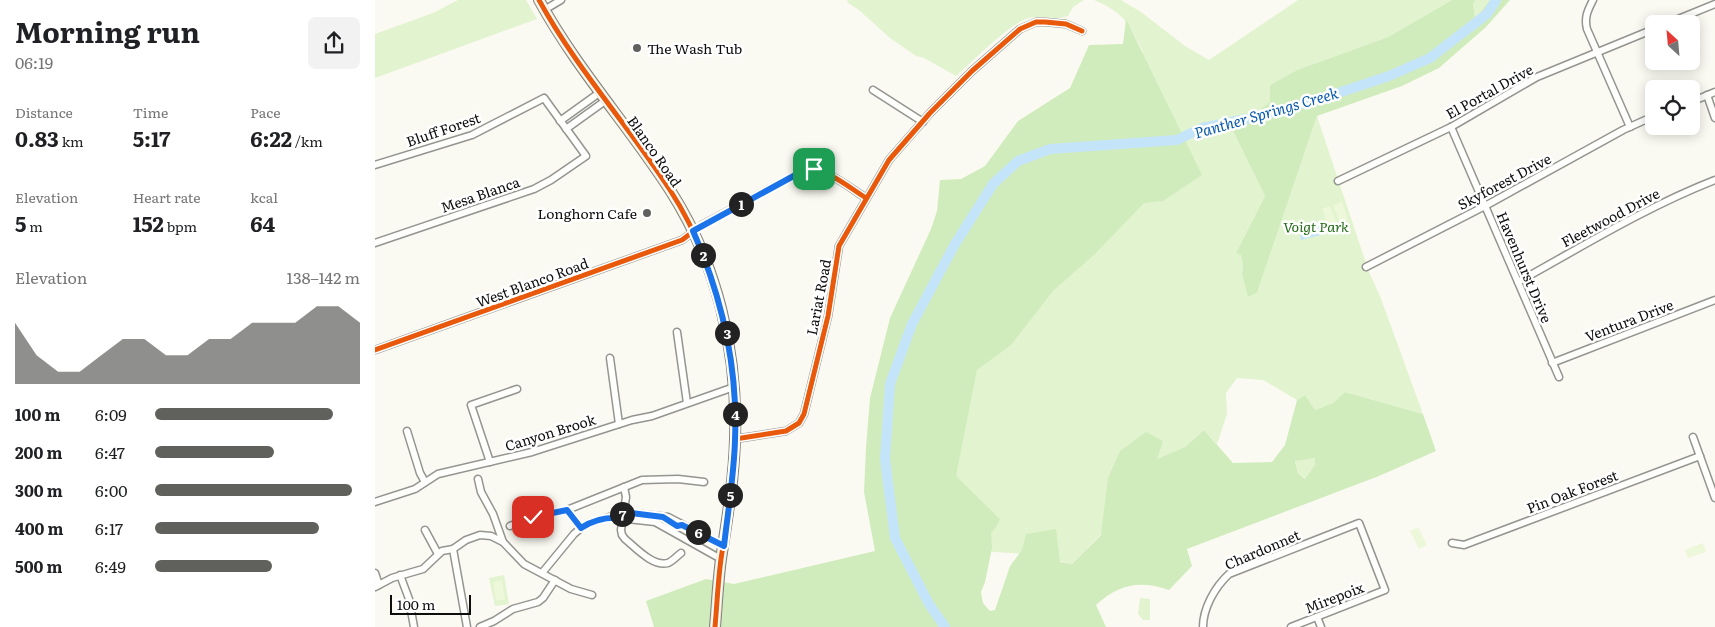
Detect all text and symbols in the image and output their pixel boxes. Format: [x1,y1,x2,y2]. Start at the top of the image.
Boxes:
text: Morning run [15,10,200,52]
north arrow [1645,15,1700,70]
map controls [1645,15,1700,135]
button: share [308,17,360,69]
place label: The Wash Tub [647,38,742,58]
marker: The Wash Tub [631,42,643,54]
text: 06:19 [15,50,53,74]
street label: El Portal Drive [1442,59,1536,123]
water label: Panther Springs Creek [1191,80,1341,144]
button: locate [1645,80,1700,135]
text: Distance [15,102,73,122]
text: Time [133,102,168,122]
text: Pace [250,102,280,122]
street label: Bluff Forest [403,107,483,151]
street label: Blanco Road [623,112,687,191]
text: 0.83 [15,122,59,153]
text: 5:17 [133,122,170,153]
text: 6:22 [250,122,292,153]
text: km [59,131,84,151]
text: /km [292,131,323,151]
pin [793,148,835,190]
street label: Skyforest Drive [1454,148,1554,214]
icon: arrive [800,155,828,183]
street label: Mesa Blanca [438,171,523,217]
street label: Fleetwood Drive [1557,183,1663,251]
text: Elevation [15,187,78,207]
text: Heart rate [133,187,201,207]
text: kcal [250,187,278,207]
pin: 1 [729,192,753,216]
text: 1 [739,194,744,214]
place label: Longhorn Cafe [537,203,637,223]
text: 5 [15,207,26,238]
text: 152 [133,207,164,238]
text: 64 [250,207,275,238]
marker: Longhorn Cafe [641,207,653,219]
street label: Havenhurst Drive [1493,208,1557,326]
text: m [26,216,43,236]
text: bpm [164,216,197,236]
park label: Voigt Park [1283,216,1349,236]
pin: 2 [691,242,715,268]
text: 2 [700,245,707,265]
street label: West Blanco Road [473,252,591,312]
street label: Lariat Road [801,257,835,337]
text: Elevation [15,265,87,289]
text: 138–142 m [286,265,360,289]
street label: Ventura Drive [1582,294,1676,346]
pin: 3 [715,320,739,346]
text: 3 [724,323,731,343]
text: 100 m [15,402,61,426]
text: 6:09 [95,402,127,426]
pin: 4 [723,402,747,426]
text: 4 [731,404,740,424]
street label: Canyon Brook [502,409,598,455]
text: 200 m [15,440,62,464]
text: 6:47 [95,440,125,464]
street label: Pin Oak Forest [1524,464,1621,518]
text: 300 m [15,478,63,502]
text: 6:00 [95,478,127,502]
pin: 5 [717,482,743,508]
text: 5 [727,485,734,505]
pin [512,496,554,538]
pin: 7 [609,502,635,526]
icon: check [519,503,547,531]
text: 7 [619,504,626,524]
text: 400 m [15,516,64,540]
text: 6:17 [95,516,123,540]
pin: 6 [685,520,711,544]
text: 6 [694,522,703,542]
street label: Chardonnet [1221,524,1303,574]
text: 500 m [15,554,63,578]
text: 6:49 [95,554,126,578]
street label: Mirepoix [1302,577,1366,617]
scale bar [390,592,471,615]
text: 100 m [397,594,435,614]

